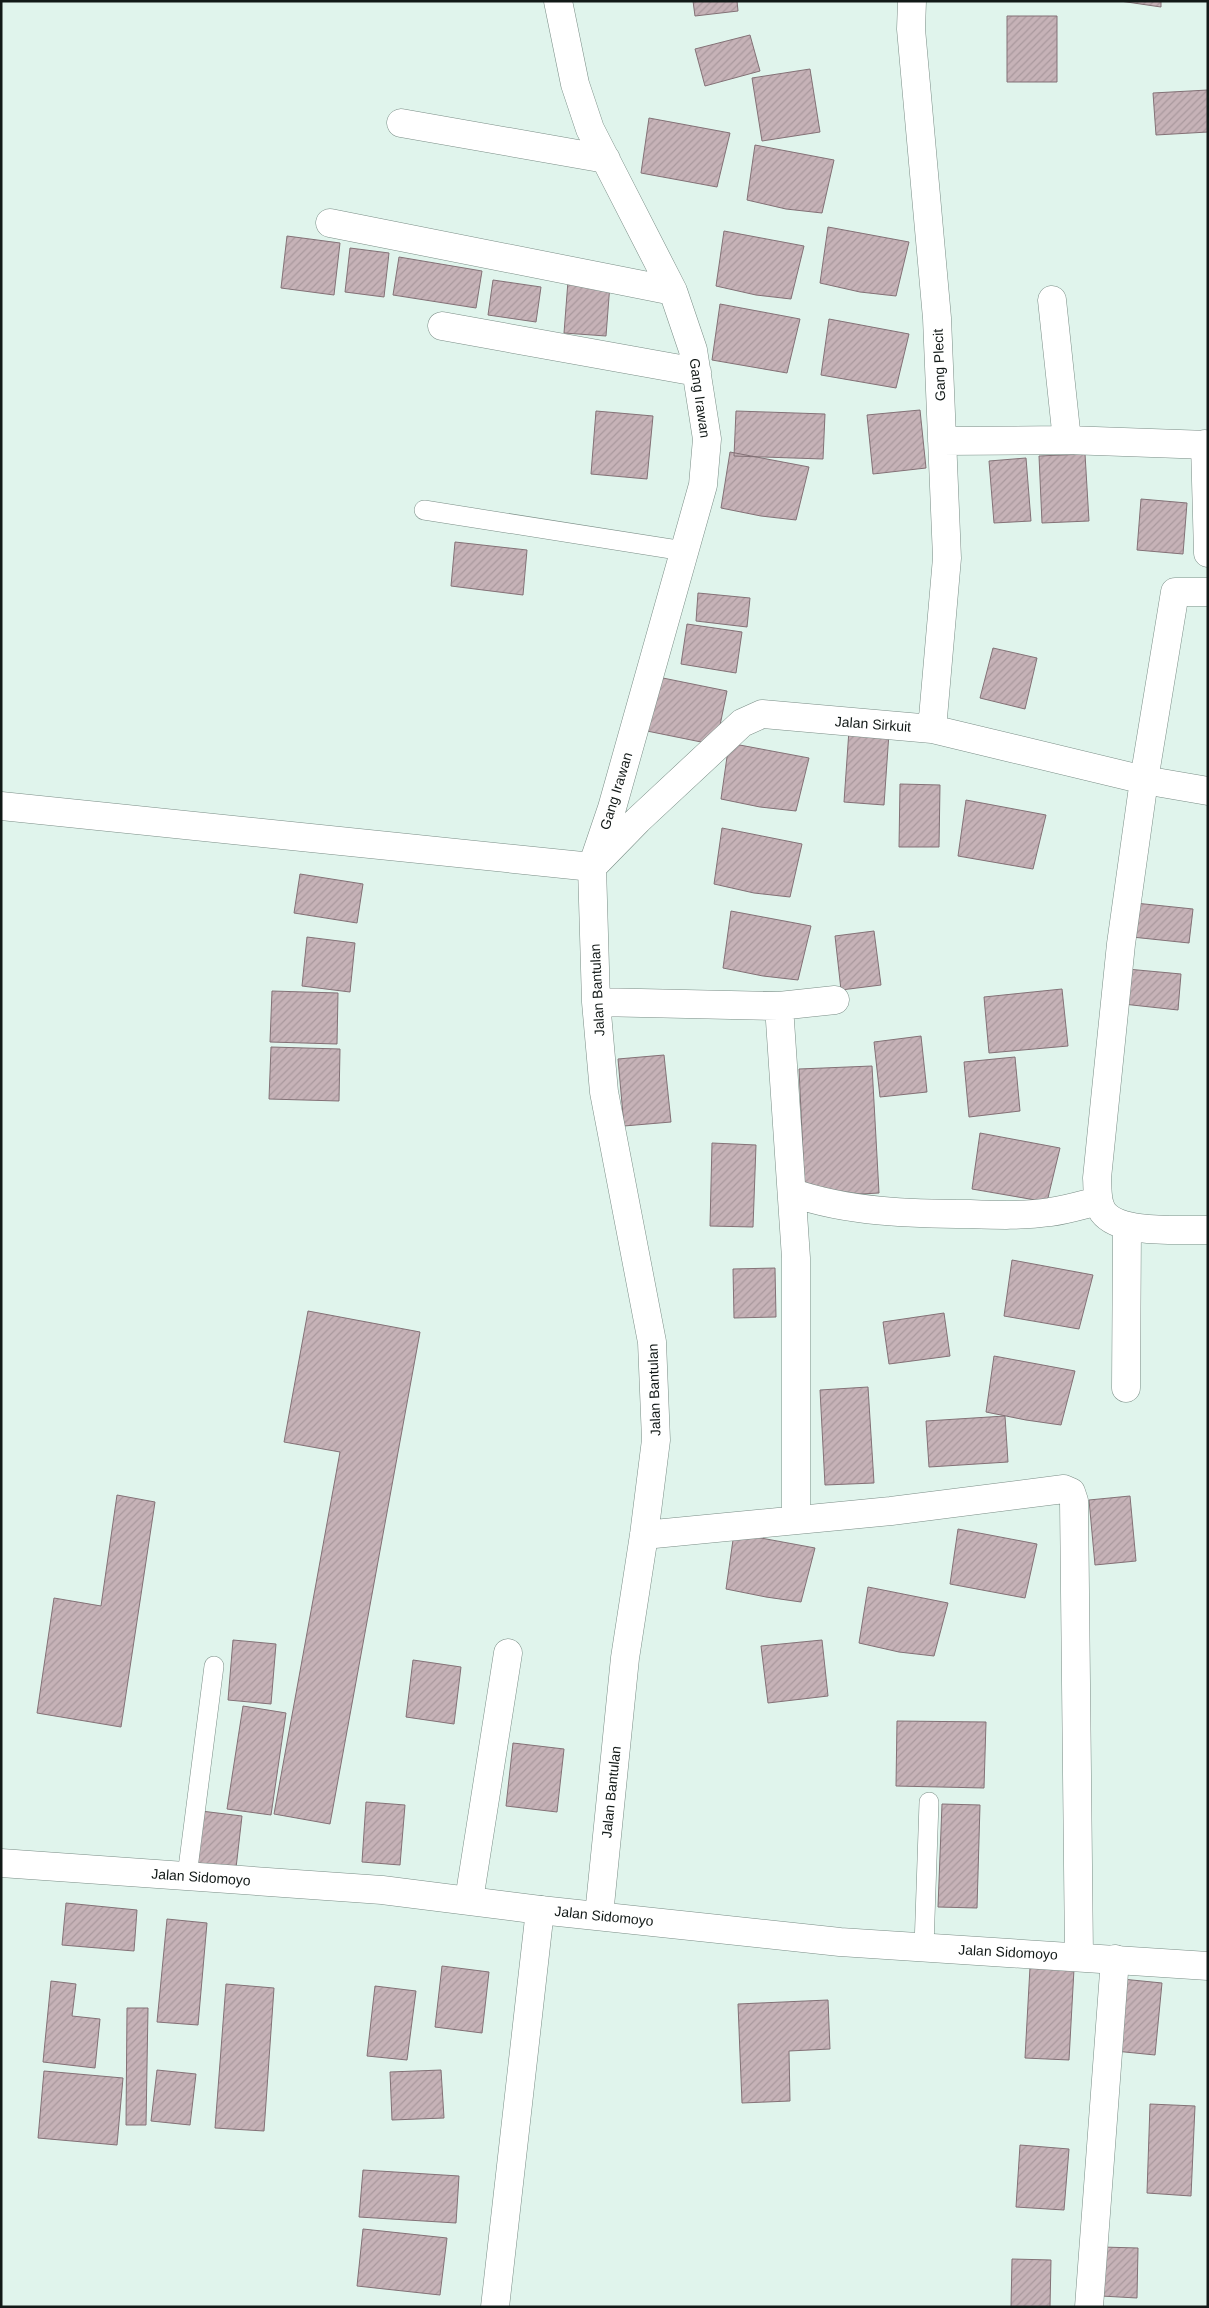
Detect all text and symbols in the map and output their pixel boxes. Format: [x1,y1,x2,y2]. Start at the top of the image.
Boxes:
street label: Gang Plecit [930,328,948,401]
street label: Gang Irawan [686,357,714,439]
street label: Jalan Sirkuit [834,713,912,735]
street label: Gang Irawan [597,750,635,832]
street label: Jalan Bantulan [587,943,607,1037]
street label: Jalan Bantulan [644,1343,664,1437]
street label: Jalan Bantulan [598,1745,624,1839]
street label: Jalan Sidomoyo [151,1866,251,1888]
street label: Jalan Sidomoyo [554,1903,655,1929]
street label: Jalan Sidomoyo [958,1941,1058,1963]

